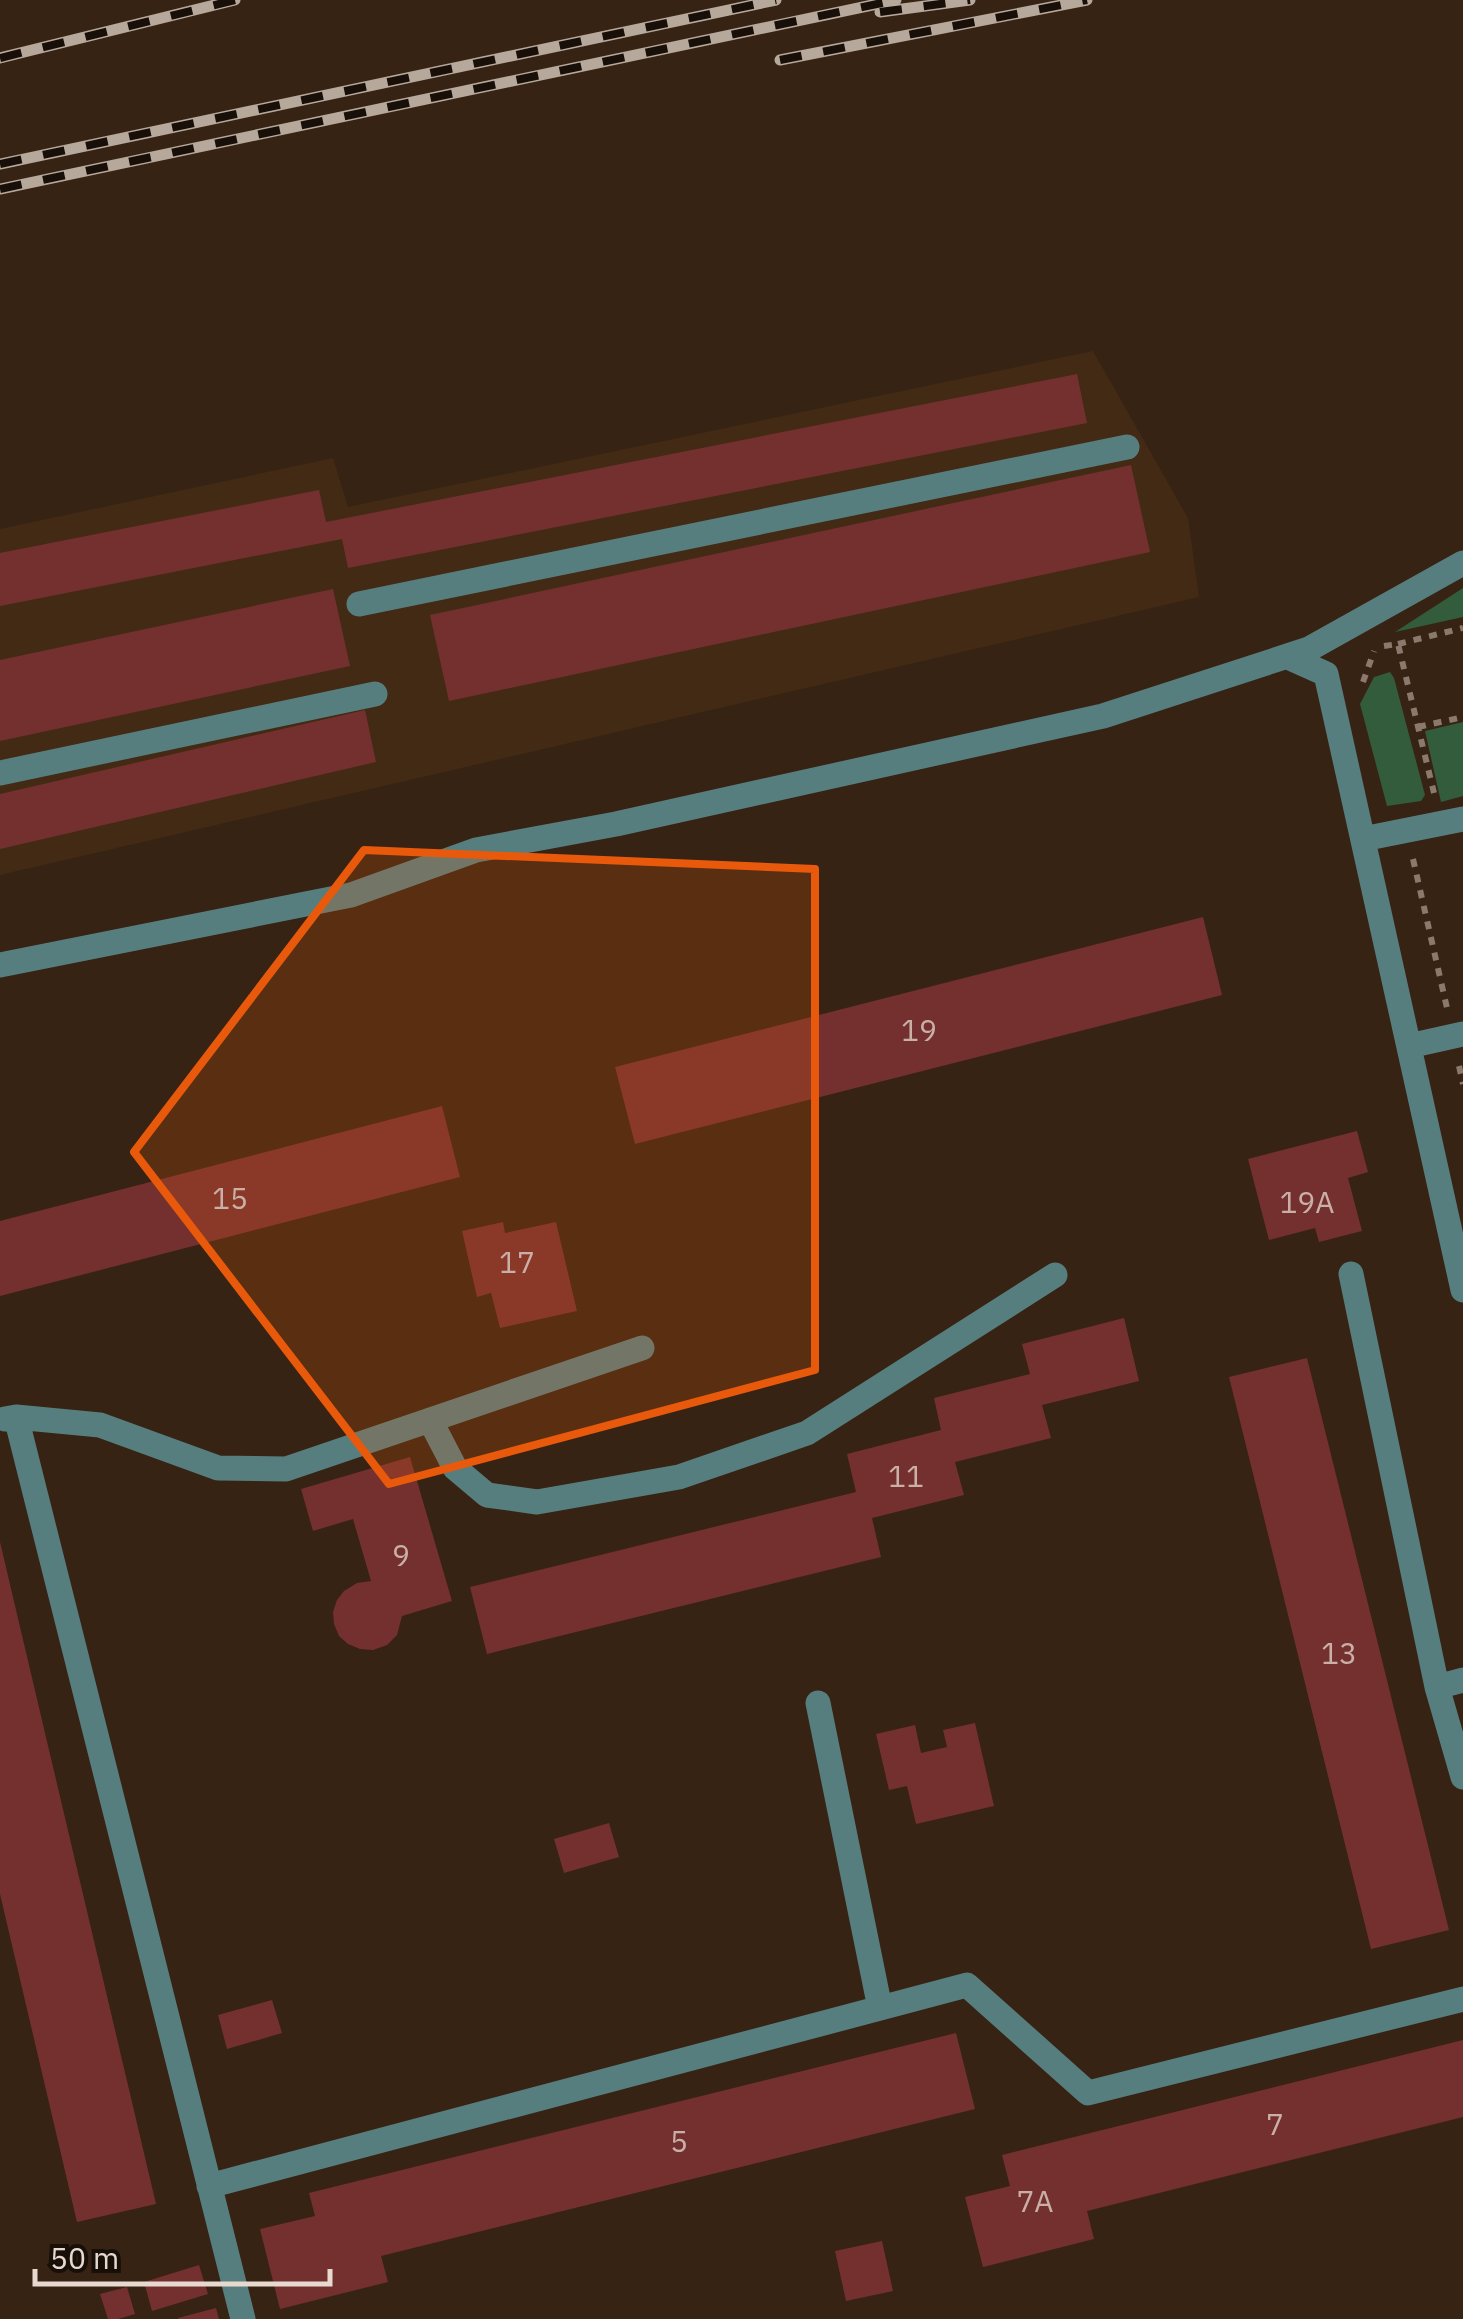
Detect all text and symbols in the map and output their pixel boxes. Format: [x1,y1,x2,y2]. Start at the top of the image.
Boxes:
house number: 19 [901,1010,937,1049]
house number: 15 [212,1178,248,1217]
house number: 19А [1279,1182,1335,1221]
house number: 17 [499,1242,535,1281]
house number: 11 [888,1456,924,1495]
house number: 9 [392,1535,410,1574]
house number: 13 [1321,1633,1357,1672]
house number: 7 [1266,2104,1284,2143]
house number: 5 [670,2121,688,2160]
house number: 7А [1016,2181,1054,2220]
scale bar [35,2224,330,2286]
text: 50 m [50,2238,119,2277]

